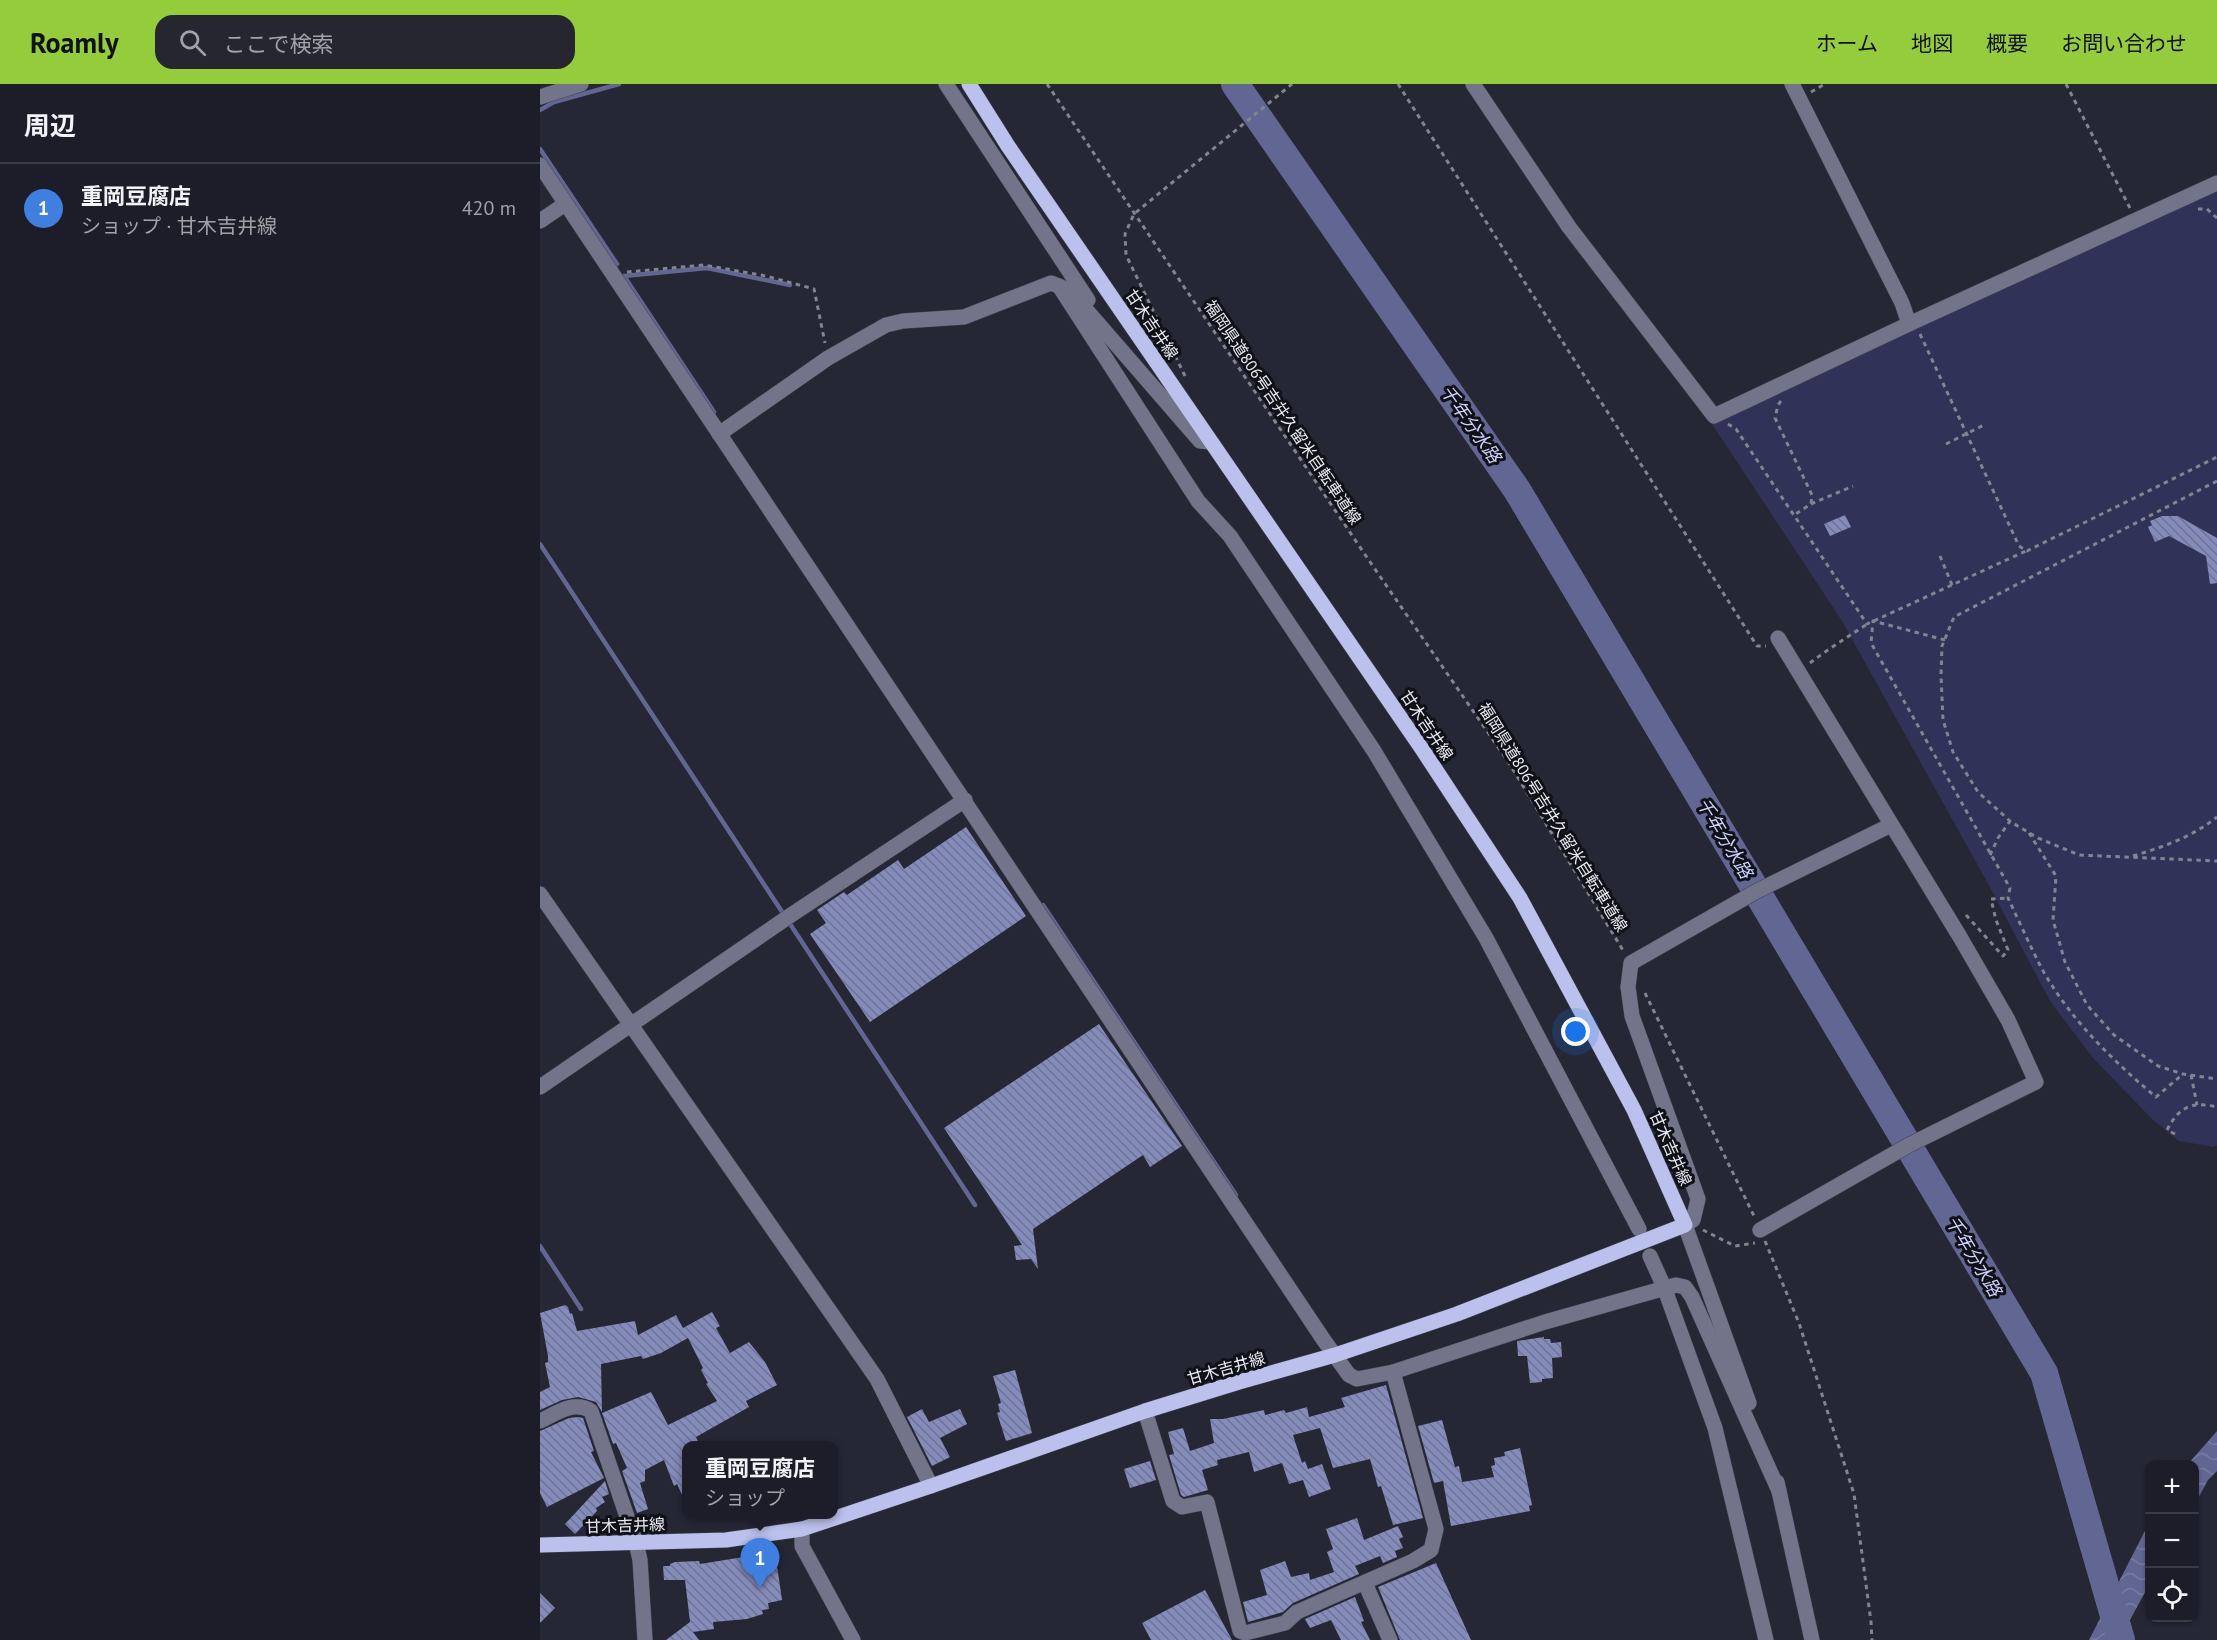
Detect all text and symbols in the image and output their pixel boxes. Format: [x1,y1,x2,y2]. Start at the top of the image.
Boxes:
search box [155,15,575,69]
text: Roamly [30,24,119,61]
icon: search [176,26,209,59]
text: ここで検索 [224,30,334,58]
text: ホーム [1816,30,1878,57]
text: 地図 [1911,30,1953,57]
text: 概要 [1986,30,2028,57]
text: お問い合わせ [2061,30,2187,57]
text: 周辺 [24,109,76,142]
text: 重岡豆腐店 [81,182,191,210]
text: 1 [38,195,49,221]
text: 420 m [462,195,516,221]
text: ショップ · 甘木吉井線 [81,213,277,239]
street label: 甘木吉井線 [1121,285,1183,363]
street label: 福岡県道806号吉井久留米自転車道線 [1200,296,1366,528]
water label: 千年分水路 [1436,381,1507,469]
street label: 甘木吉井線 [1396,686,1458,764]
street label: 福岡県道806号吉井久留米自転車道線 [1474,699,1632,935]
water label: 千年分水路 [1692,794,1759,884]
your location [1561,1017,1590,1046]
street label: 甘木吉井線 [1646,1107,1696,1189]
water label: 千年分水路 [1941,1212,2008,1302]
street label: 甘木吉井線 [1185,1347,1267,1389]
popup [682,1441,838,1519]
text: 重岡豆腐店 [705,1454,815,1482]
map controls [2145,1460,2199,1622]
button: + [2145,1460,2199,1514]
text: ショップ [705,1485,785,1511]
street label: 甘木吉井線 [585,1514,665,1536]
button: − [2145,1514,2199,1568]
pin: 1 [740,1538,780,1588]
button: locate [2145,1568,2199,1622]

